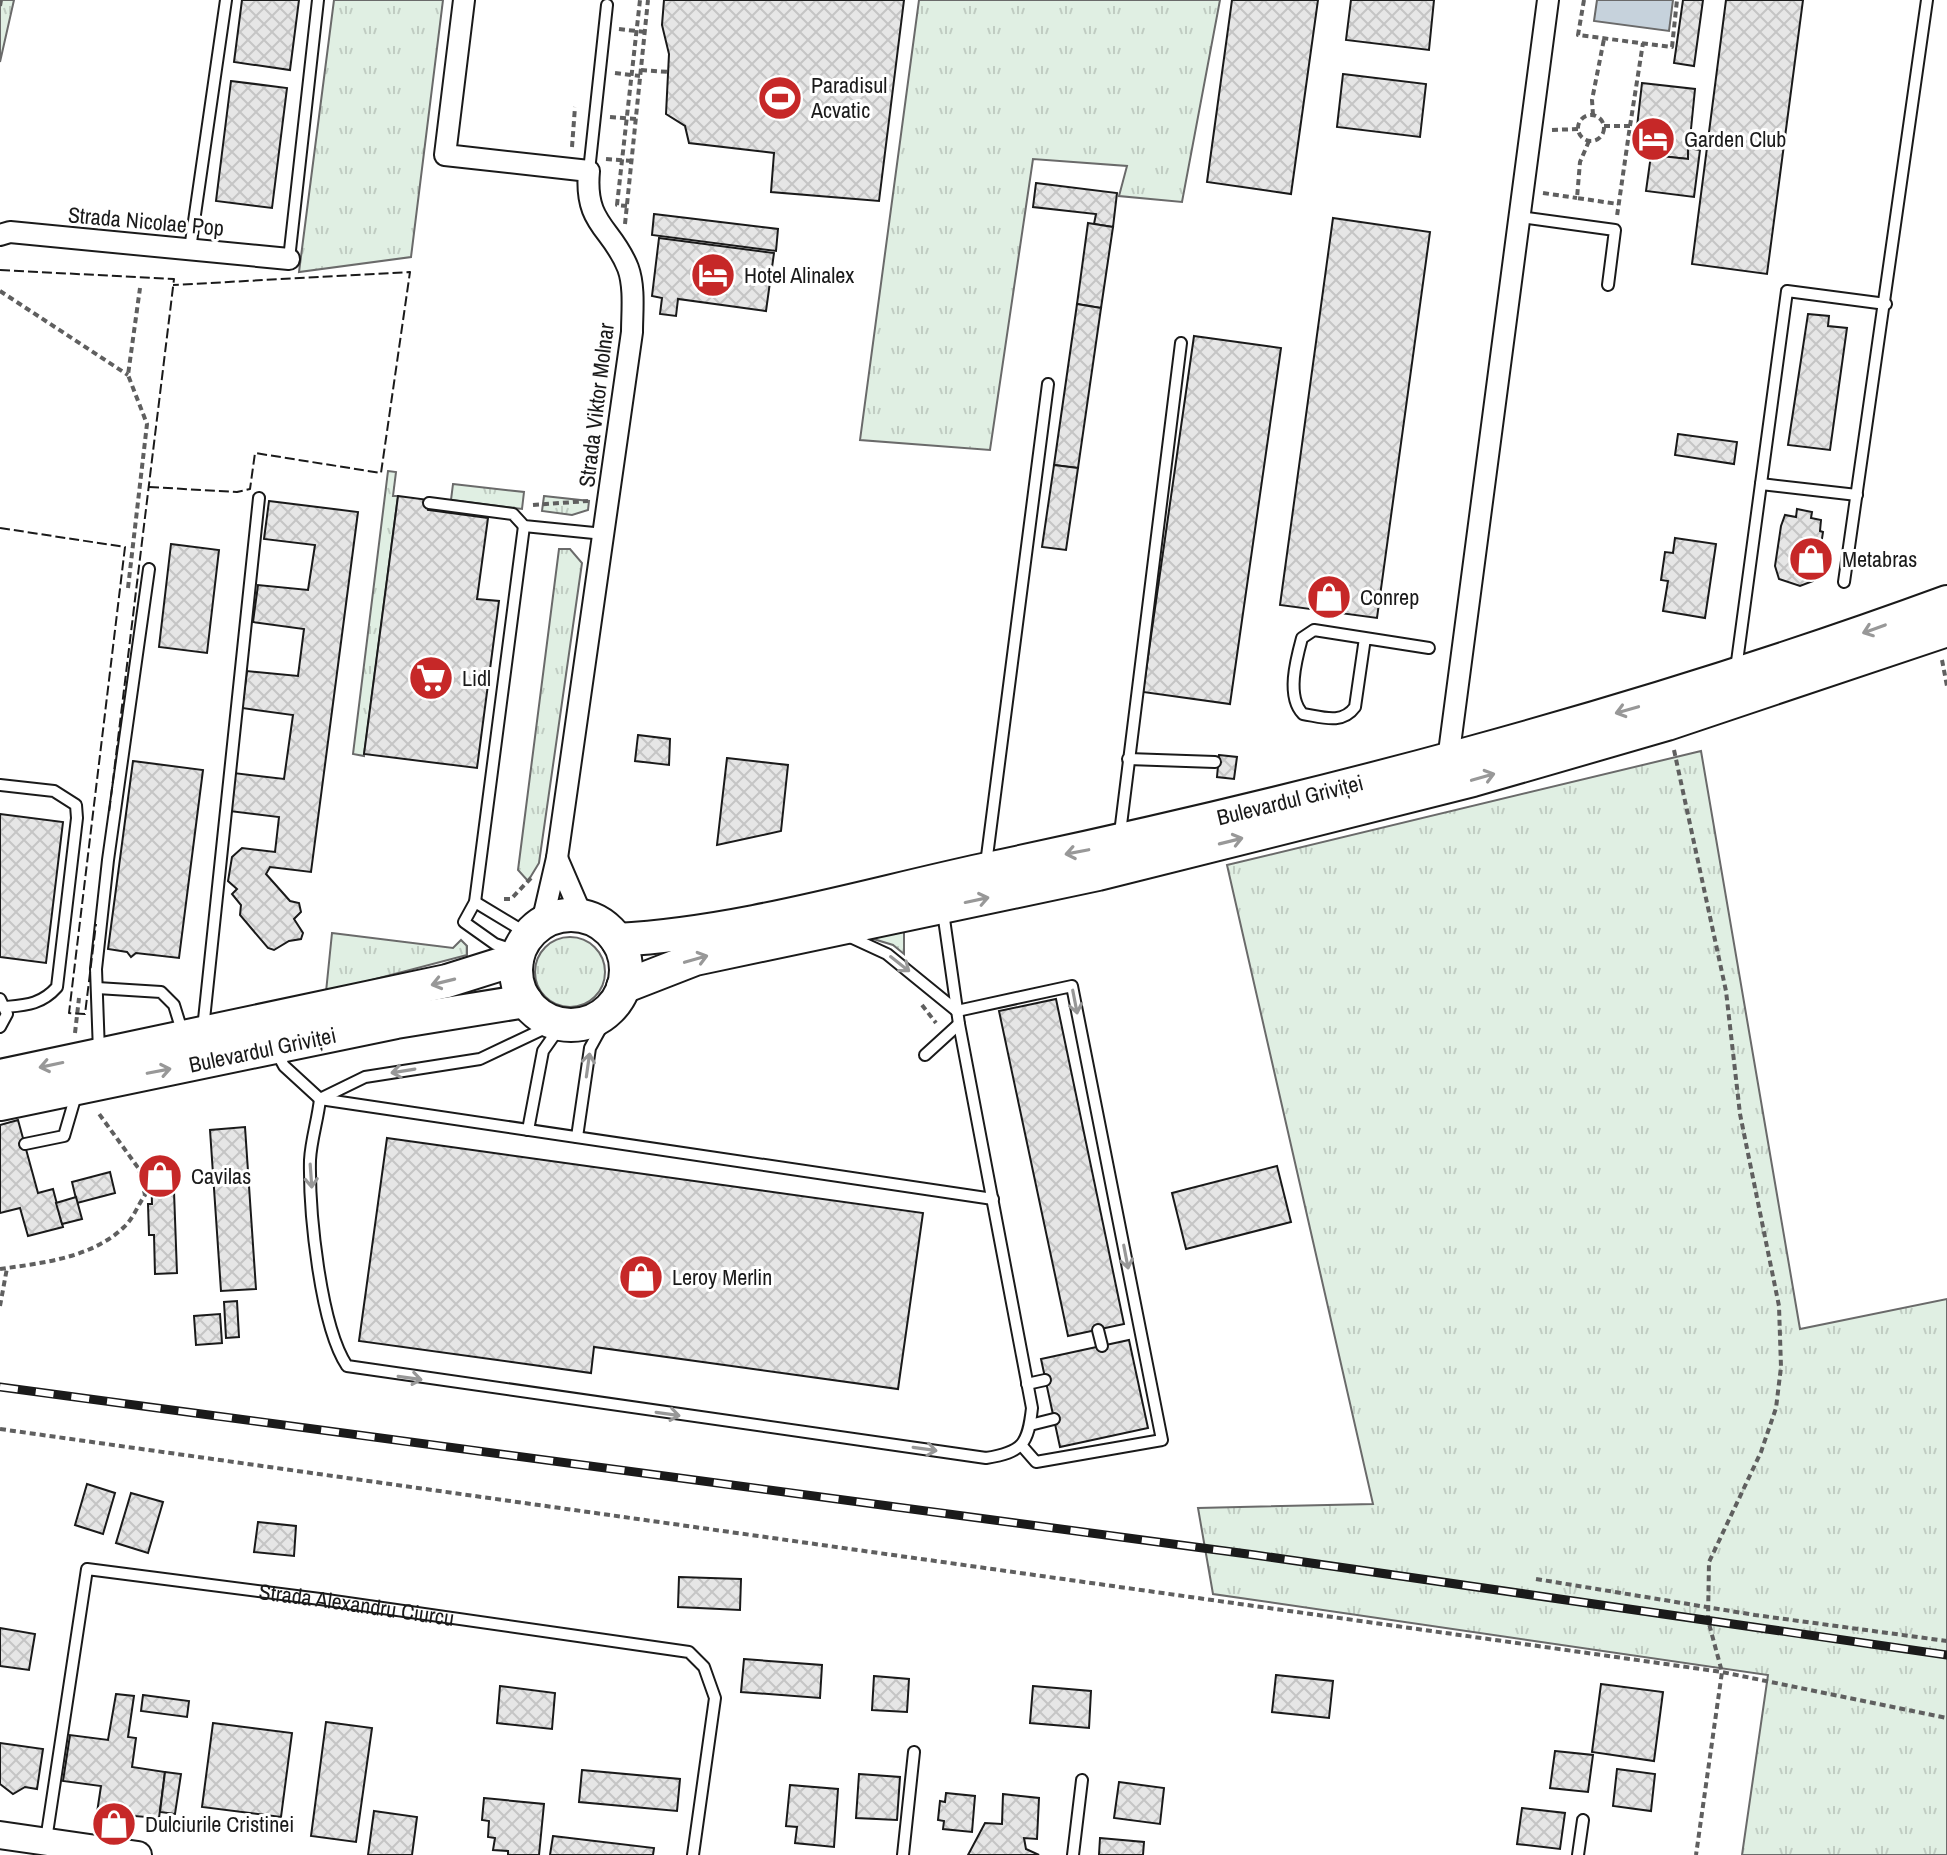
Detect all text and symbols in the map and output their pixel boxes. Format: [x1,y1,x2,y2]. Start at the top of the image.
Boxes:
place label: Paradisul Acvatic [810,70,887,125]
sports icon: Paradisul Acvatic [756,74,804,122]
hotel icon: Garden Club [1629,115,1677,163]
place label: Garden Club [1684,124,1786,154]
street label: Strada Nicolae Pop [67,199,225,243]
hotel icon: Hotel Alinalex [689,251,737,299]
place label: Hotel Alinalex [744,260,854,290]
street label: Strada Viktor Molnar [571,321,621,489]
shop icon: Metabras [1787,535,1835,583]
place label: Metabras [1842,544,1917,574]
shop icon: Conrep [1305,573,1353,621]
place label: Conrep [1360,582,1419,612]
one-way arrow [1862,623,1887,637]
supermarket icon: Lidl [407,654,455,702]
place label: Lidl [462,663,491,693]
one-way arrow [1614,703,1640,718]
street label: Bulevardul Griviței [1214,767,1366,832]
one-way arrow [1469,769,1495,784]
one-way arrow [1217,833,1243,848]
one-way arrow [1065,845,1090,860]
one-way arrow [964,892,990,907]
one-way arrow [682,951,708,966]
one-way arrow [889,956,910,973]
one-way arrow [430,975,456,990]
one-way arrow [1068,988,1083,1014]
street label: Bulevardul Griviței [186,1020,339,1080]
one-way arrow [581,1053,596,1078]
one-way arrow [39,1058,65,1073]
one-way arrow [145,1063,171,1078]
one-way arrow [391,1064,417,1079]
shop icon: Cavilas [136,1152,184,1200]
place label: Cavilas [191,1161,251,1191]
one-way arrow [304,1162,319,1189]
one-way arrow [1119,1243,1134,1269]
shop icon: Leroy Merlin [617,1253,665,1301]
place label: Leroy Merlin [672,1262,772,1292]
one-way arrow [397,1371,422,1386]
one-way arrow [654,1407,680,1422]
one-way arrow [912,1442,937,1457]
street label: Strada Alexandru Ciurcu [257,1576,456,1633]
shop icon: Dulciurile Cristinei [90,1800,138,1848]
place label: Dulciurile Cristinei [145,1809,294,1839]

